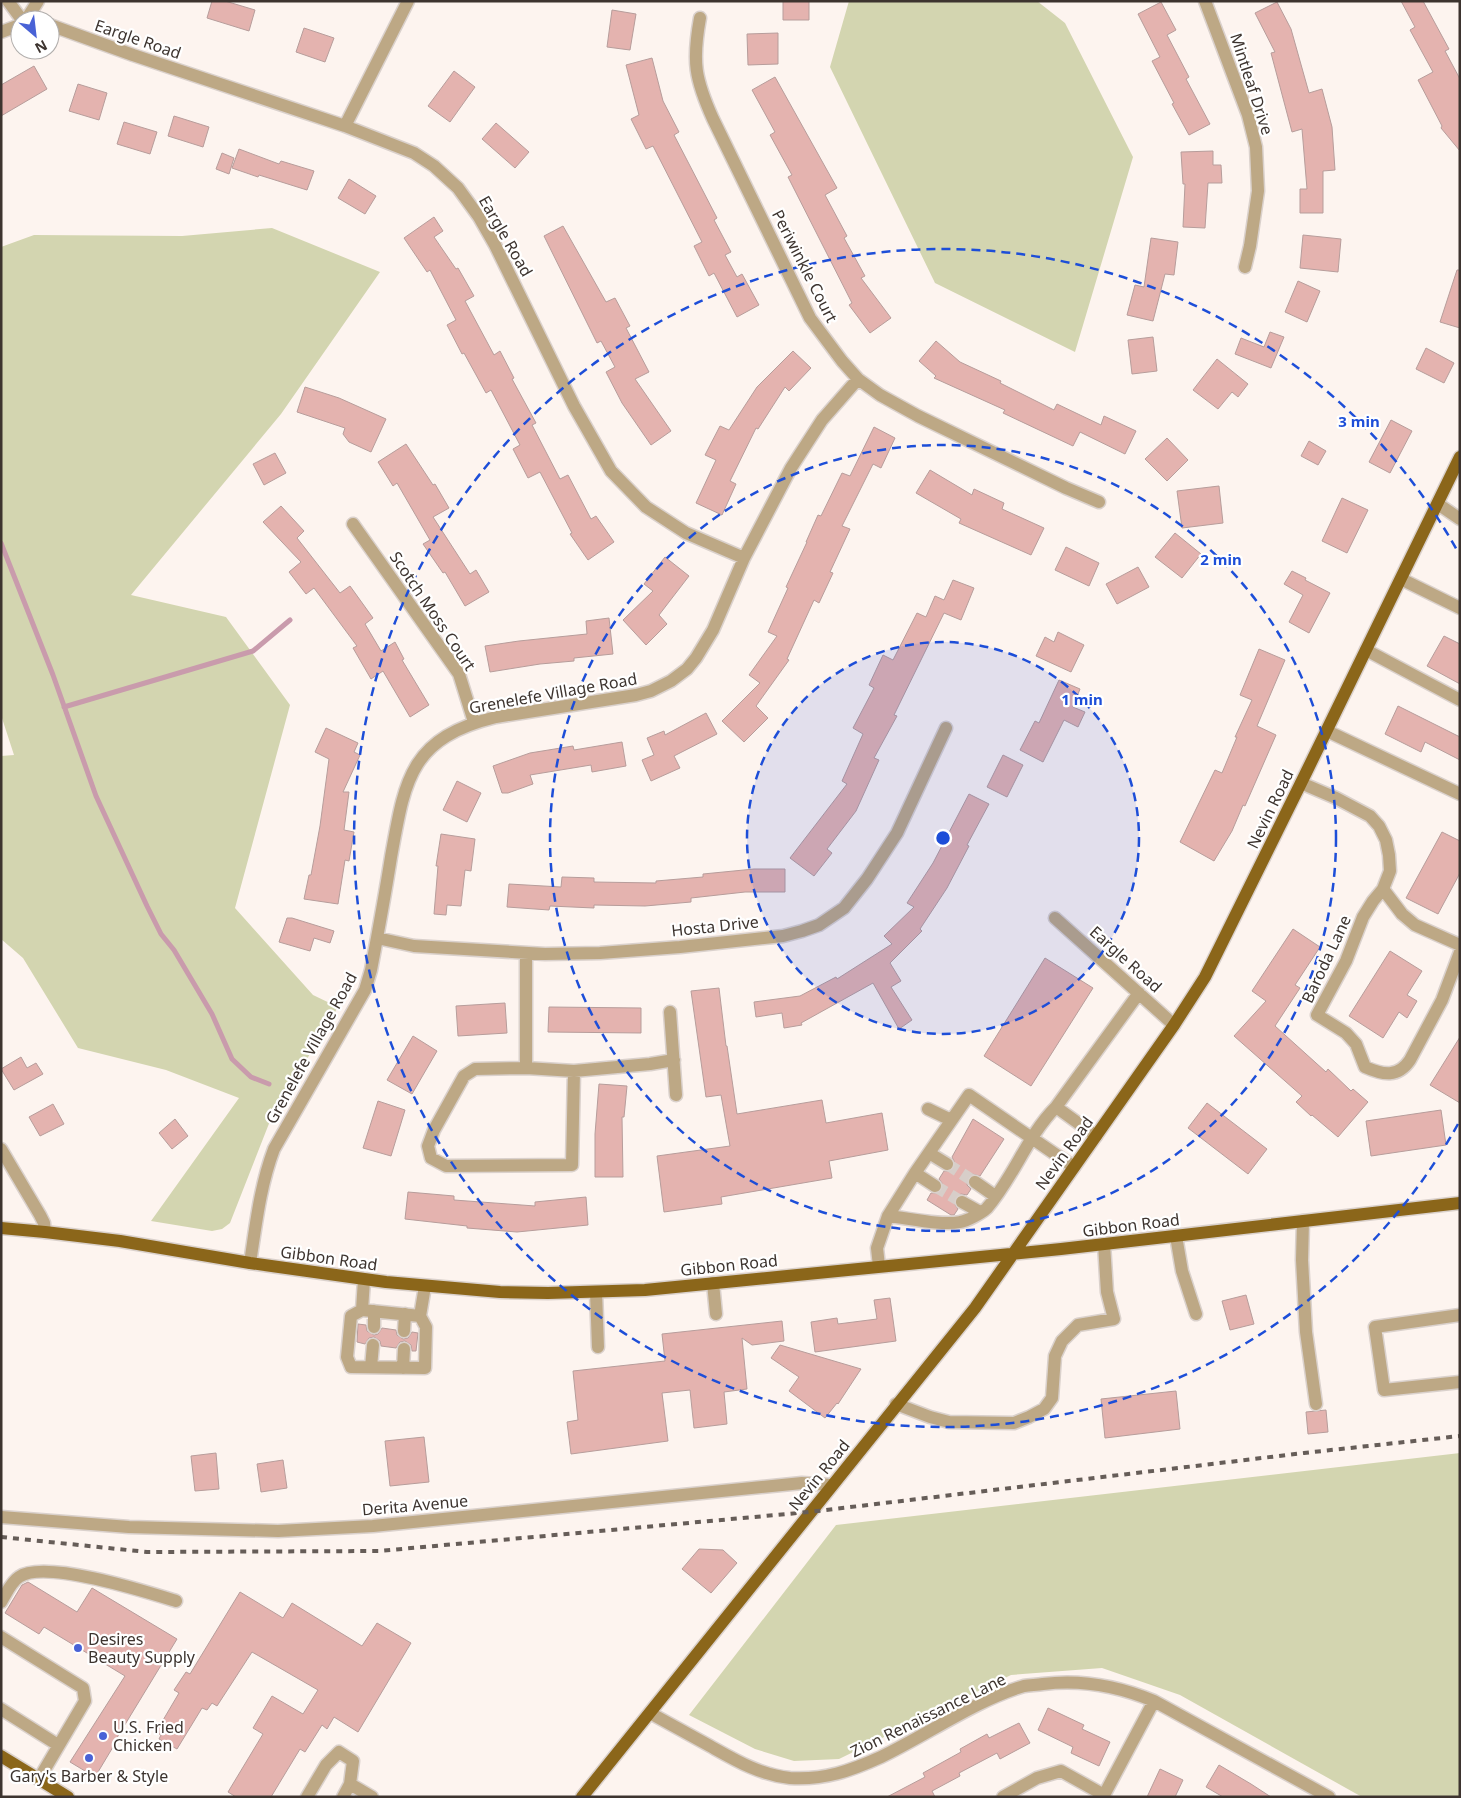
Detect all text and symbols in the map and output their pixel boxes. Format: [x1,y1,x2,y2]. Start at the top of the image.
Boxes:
north arrow [10,10,60,60]
street label: Eargle Road [92,14,184,64]
street label: Mintleaf Drive [1225,30,1279,138]
text: N [32,36,51,58]
street label: Eargle Road [474,192,538,280]
street label: Periwinkle Court [767,206,843,326]
text: 3 min [1338,411,1380,431]
street label: Scotch Moss Court [385,547,481,675]
text: 2 min [1200,549,1242,569]
street label: Grenelefe Village Road [467,667,639,719]
text: 1 min [1061,689,1103,709]
street label: Nevin Road [1241,766,1299,852]
centre of rings [934,829,952,847]
street label: Hosta Drive [670,910,760,942]
street label: Baroda Lane [1296,911,1356,1007]
street label: Eargle Road [1085,921,1167,997]
street label: Grenelefe Village Road [260,968,362,1128]
street label: Nevin Road [1030,1112,1098,1194]
street label: Gibbon Road [1081,1208,1181,1242]
street label: Gibbon Road [279,1240,379,1276]
street label: Gibbon Road [679,1249,779,1281]
street label: Nevin Road [784,1435,854,1515]
street label: Derita Avenue [361,1489,469,1521]
place label: Desires Beauty Supply [88,1628,196,1668]
marker: Desires Beauty Supply [72,1642,84,1654]
street label: Zion Renaissance Lane [847,1668,1009,1762]
place label: U.S. Fried Chicken [113,1716,184,1756]
marker: U.S. Fried Chicken [97,1730,109,1742]
marker: Gary's Barber & Style [83,1752,95,1764]
place label: Gary's Barber & Style [10,1765,168,1787]

